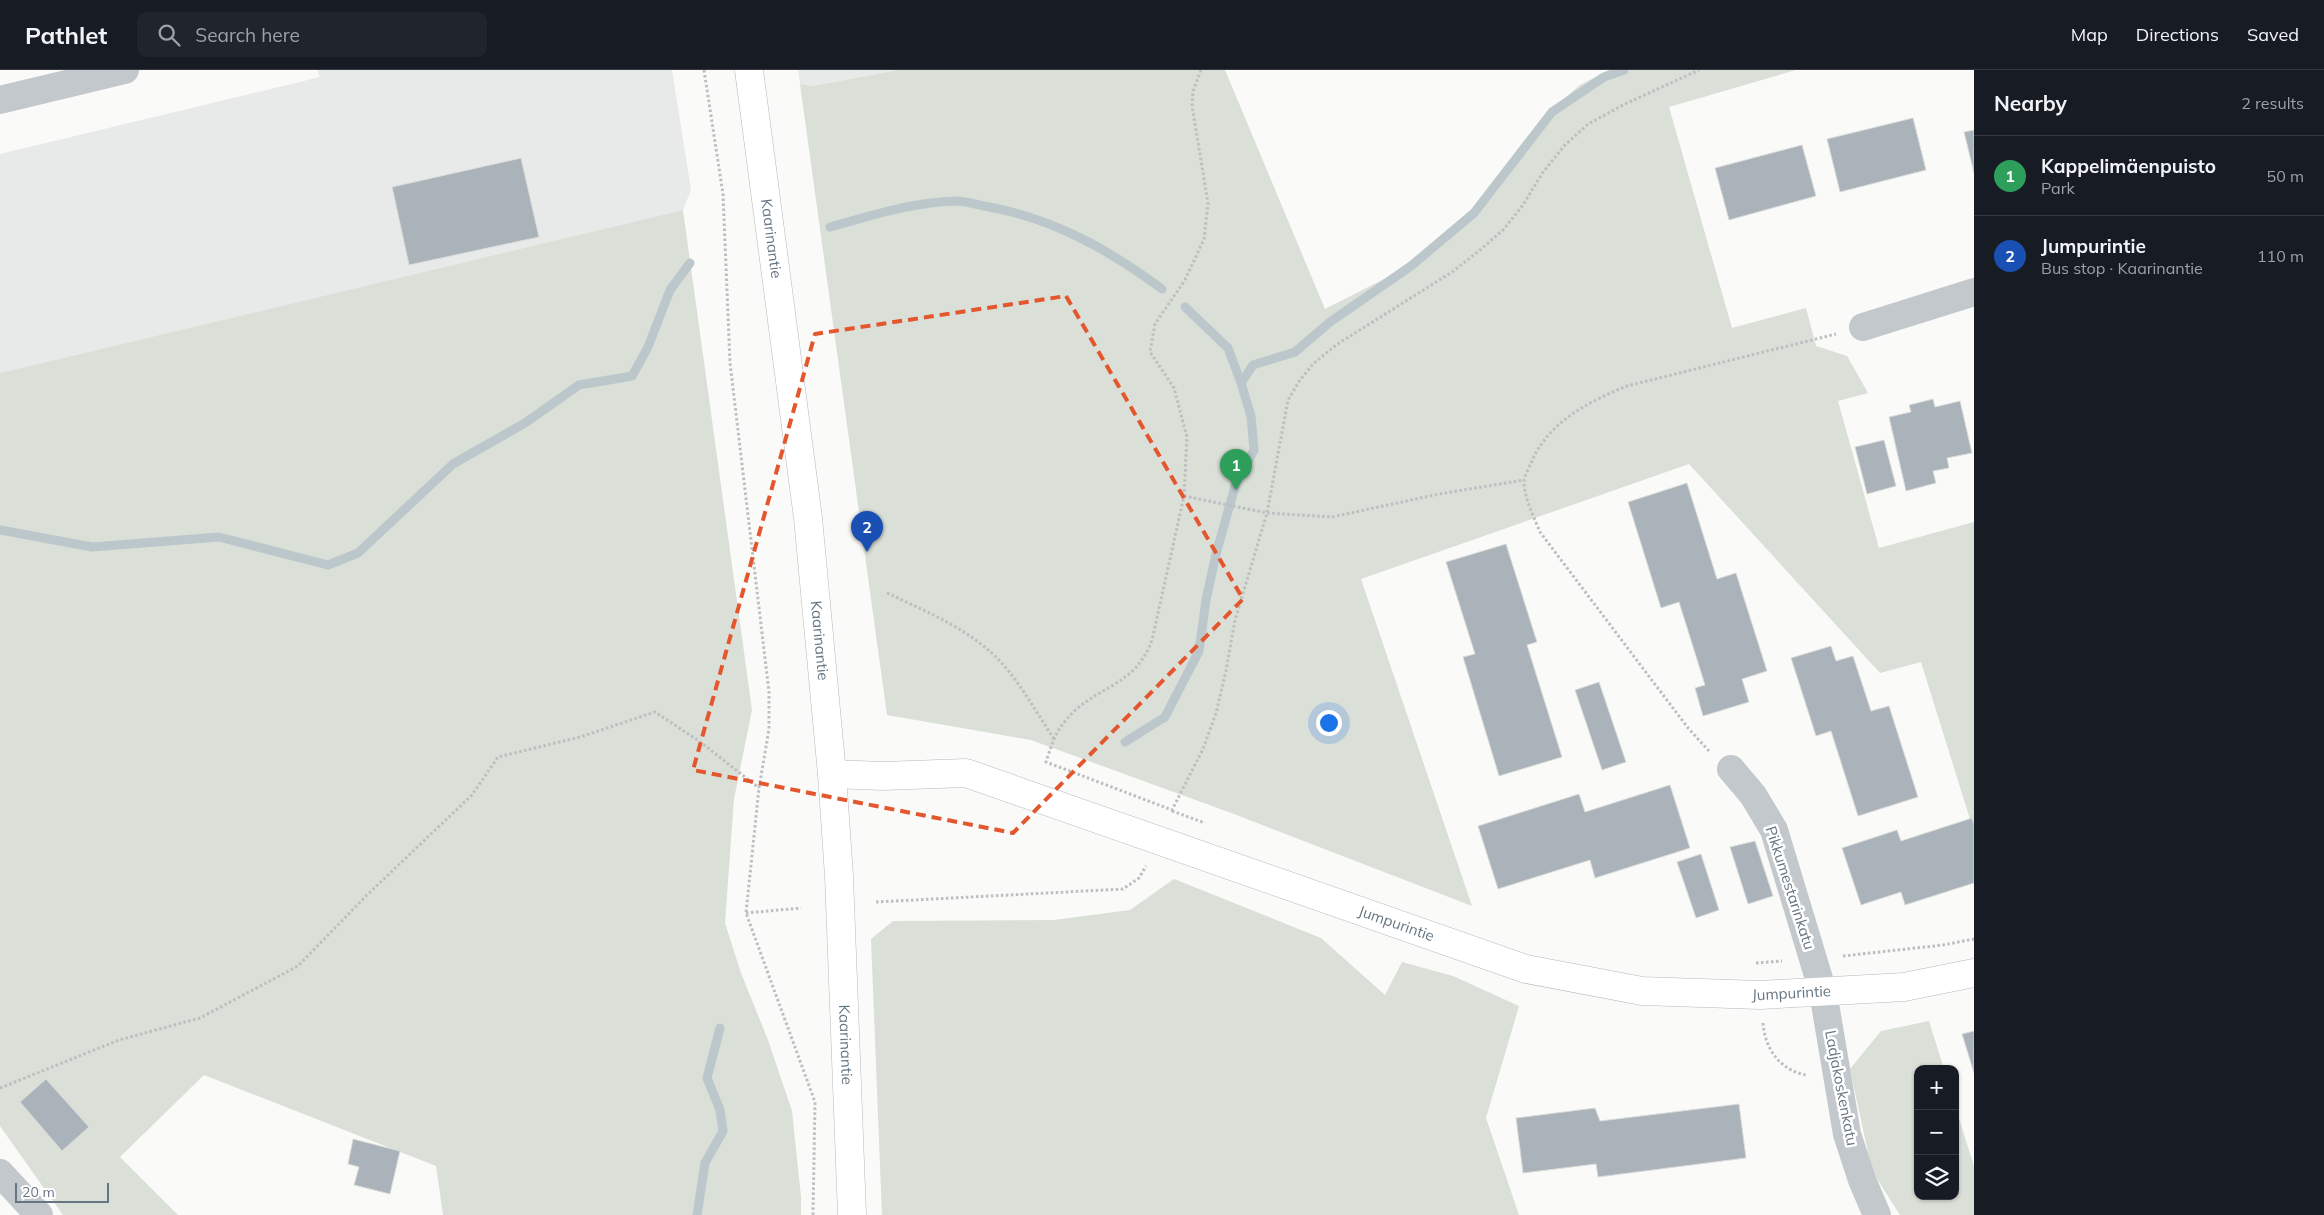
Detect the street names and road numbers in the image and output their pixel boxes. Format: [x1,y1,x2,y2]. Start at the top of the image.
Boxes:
street label: Kaarinantie [757,197,786,279]
street label: Kaarinantie [807,600,833,681]
street label: Pikkumestarinkatu [1762,824,1819,952]
street label: Jumpurintie [1356,901,1437,945]
street label: Jumpurintie [1752,981,1831,1004]
street label: Kaarinantie [835,1004,857,1085]
street label: Ladjakoskenkatu [1821,1029,1862,1147]

